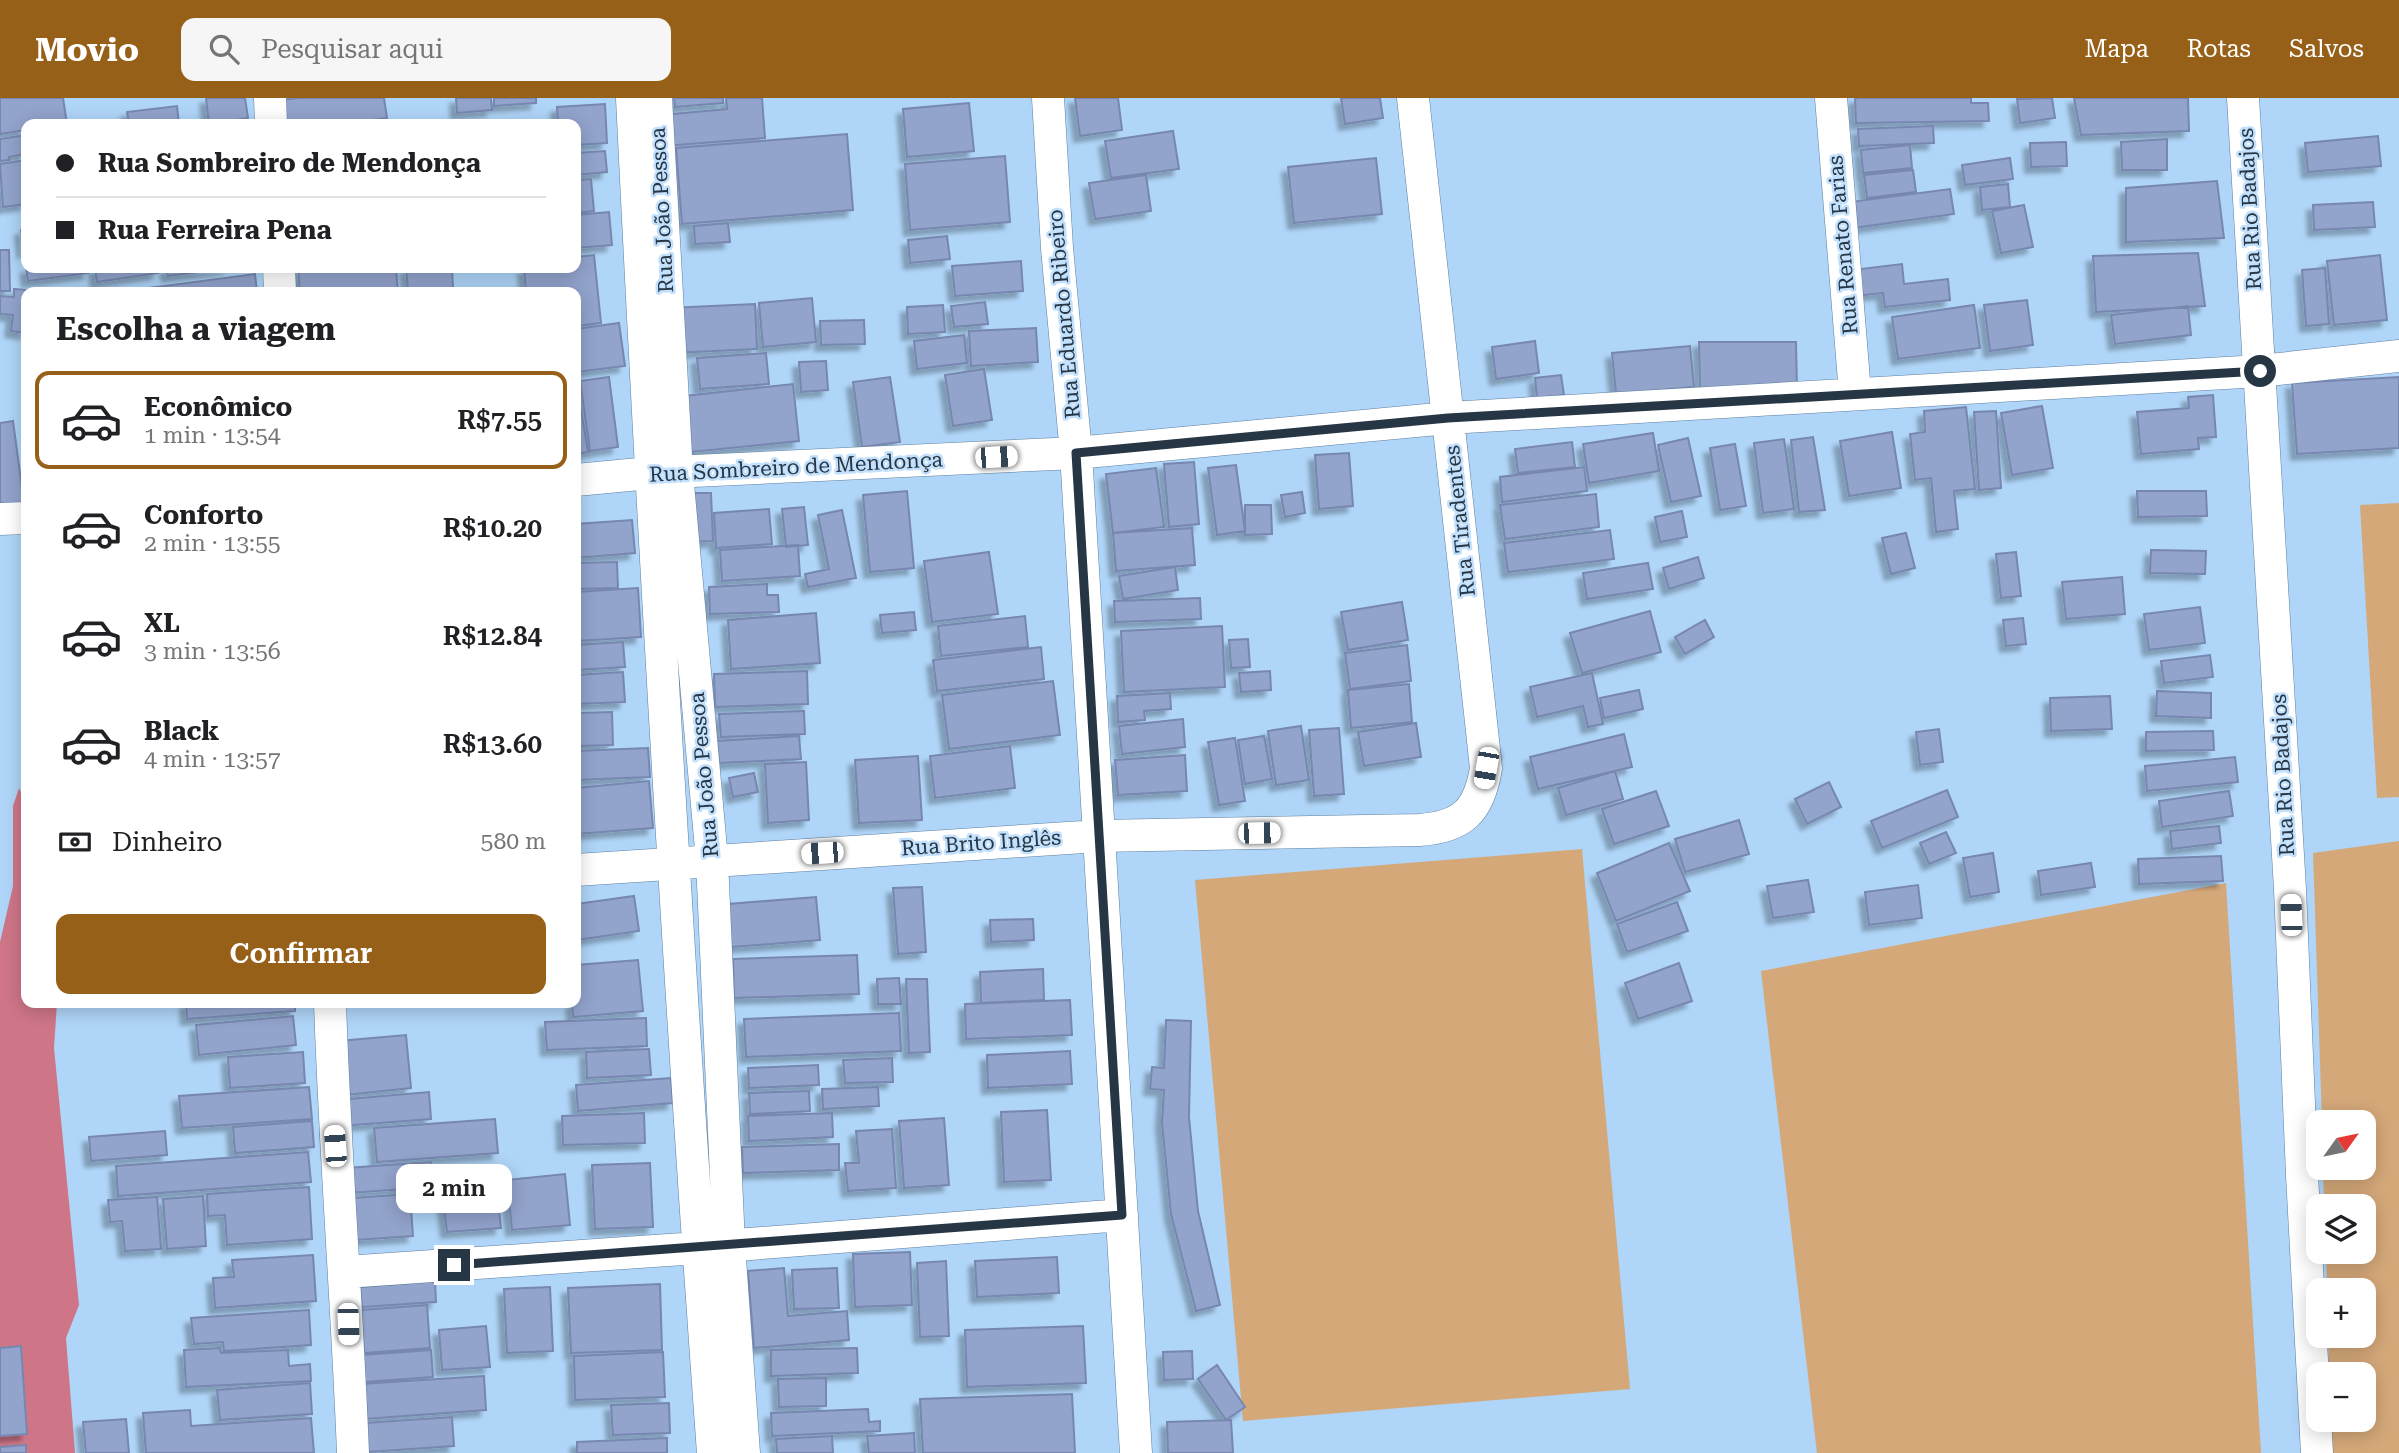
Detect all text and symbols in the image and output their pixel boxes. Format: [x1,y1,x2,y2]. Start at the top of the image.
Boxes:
search box [181,18,671,81]
text: Movio [35,30,139,69]
icon: search [205,30,243,68]
text: Pesquisar aqui [261,34,443,64]
text: Mapa [2085,35,2149,63]
text: Rotas [2187,35,2251,63]
text: Salvos [2289,35,2364,63]
street label: Rua João Pessoa [646,126,678,293]
street label: Rua Rio Badajos [2234,127,2266,291]
text: Rua Sombreiro de Mendonça [98,148,481,178]
street label: Rua Renato Farias [1823,154,1863,336]
street label: Rua Eduardo Ribeiro [1043,208,1085,420]
text: Rua Ferreira Pena [98,215,332,245]
text: Escolha a viagem [56,310,336,348]
route start [2244,355,2276,387]
icon: car [60,389,123,452]
text: Econômico [144,392,292,422]
text: R$7.55 [457,405,542,435]
text: 1 min · 13:54 [144,422,281,449]
street label: Rua Tiradentes [1440,444,1480,598]
car [975,445,1018,469]
street label: Rua Sombreiro de Mendonça [649,447,944,487]
icon: car [60,497,123,560]
text: Conforto [144,500,263,530]
text: R$10.20 [443,513,542,543]
text: 2 min · 13:55 [144,530,281,557]
icon: car [60,605,123,668]
text: XL [144,608,180,638]
text: R$12.84 [443,621,542,651]
text: 3 min · 13:56 [144,638,281,665]
street label: Rua João Pessoa [685,691,723,859]
street label: Rua Rio Badajos [2267,693,2299,857]
icon: car [60,713,123,776]
text: Black [144,716,219,746]
text: R$13.60 [443,729,542,759]
car [1473,745,1500,791]
text: 4 min · 13:57 [144,746,281,773]
car [1238,822,1281,844]
icon: cash [56,823,94,861]
street label: Rua Brito Inglês [900,825,1062,861]
text: Dinheiro [112,827,223,857]
text: 580 m [481,828,546,855]
car [801,841,844,865]
car [2280,894,2303,936]
button: Confirmar [56,914,546,994]
north arrow [2306,1110,2376,1180]
map controls [2306,1110,2376,1432]
car [324,1124,347,1168]
callout: 2 min [396,1164,512,1212]
text: 2 min [422,1175,486,1202]
button: layers [2306,1194,2376,1264]
route end [438,1249,470,1281]
button: + [2306,1278,2376,1348]
car [337,1303,360,1345]
button: − [2306,1362,2376,1432]

